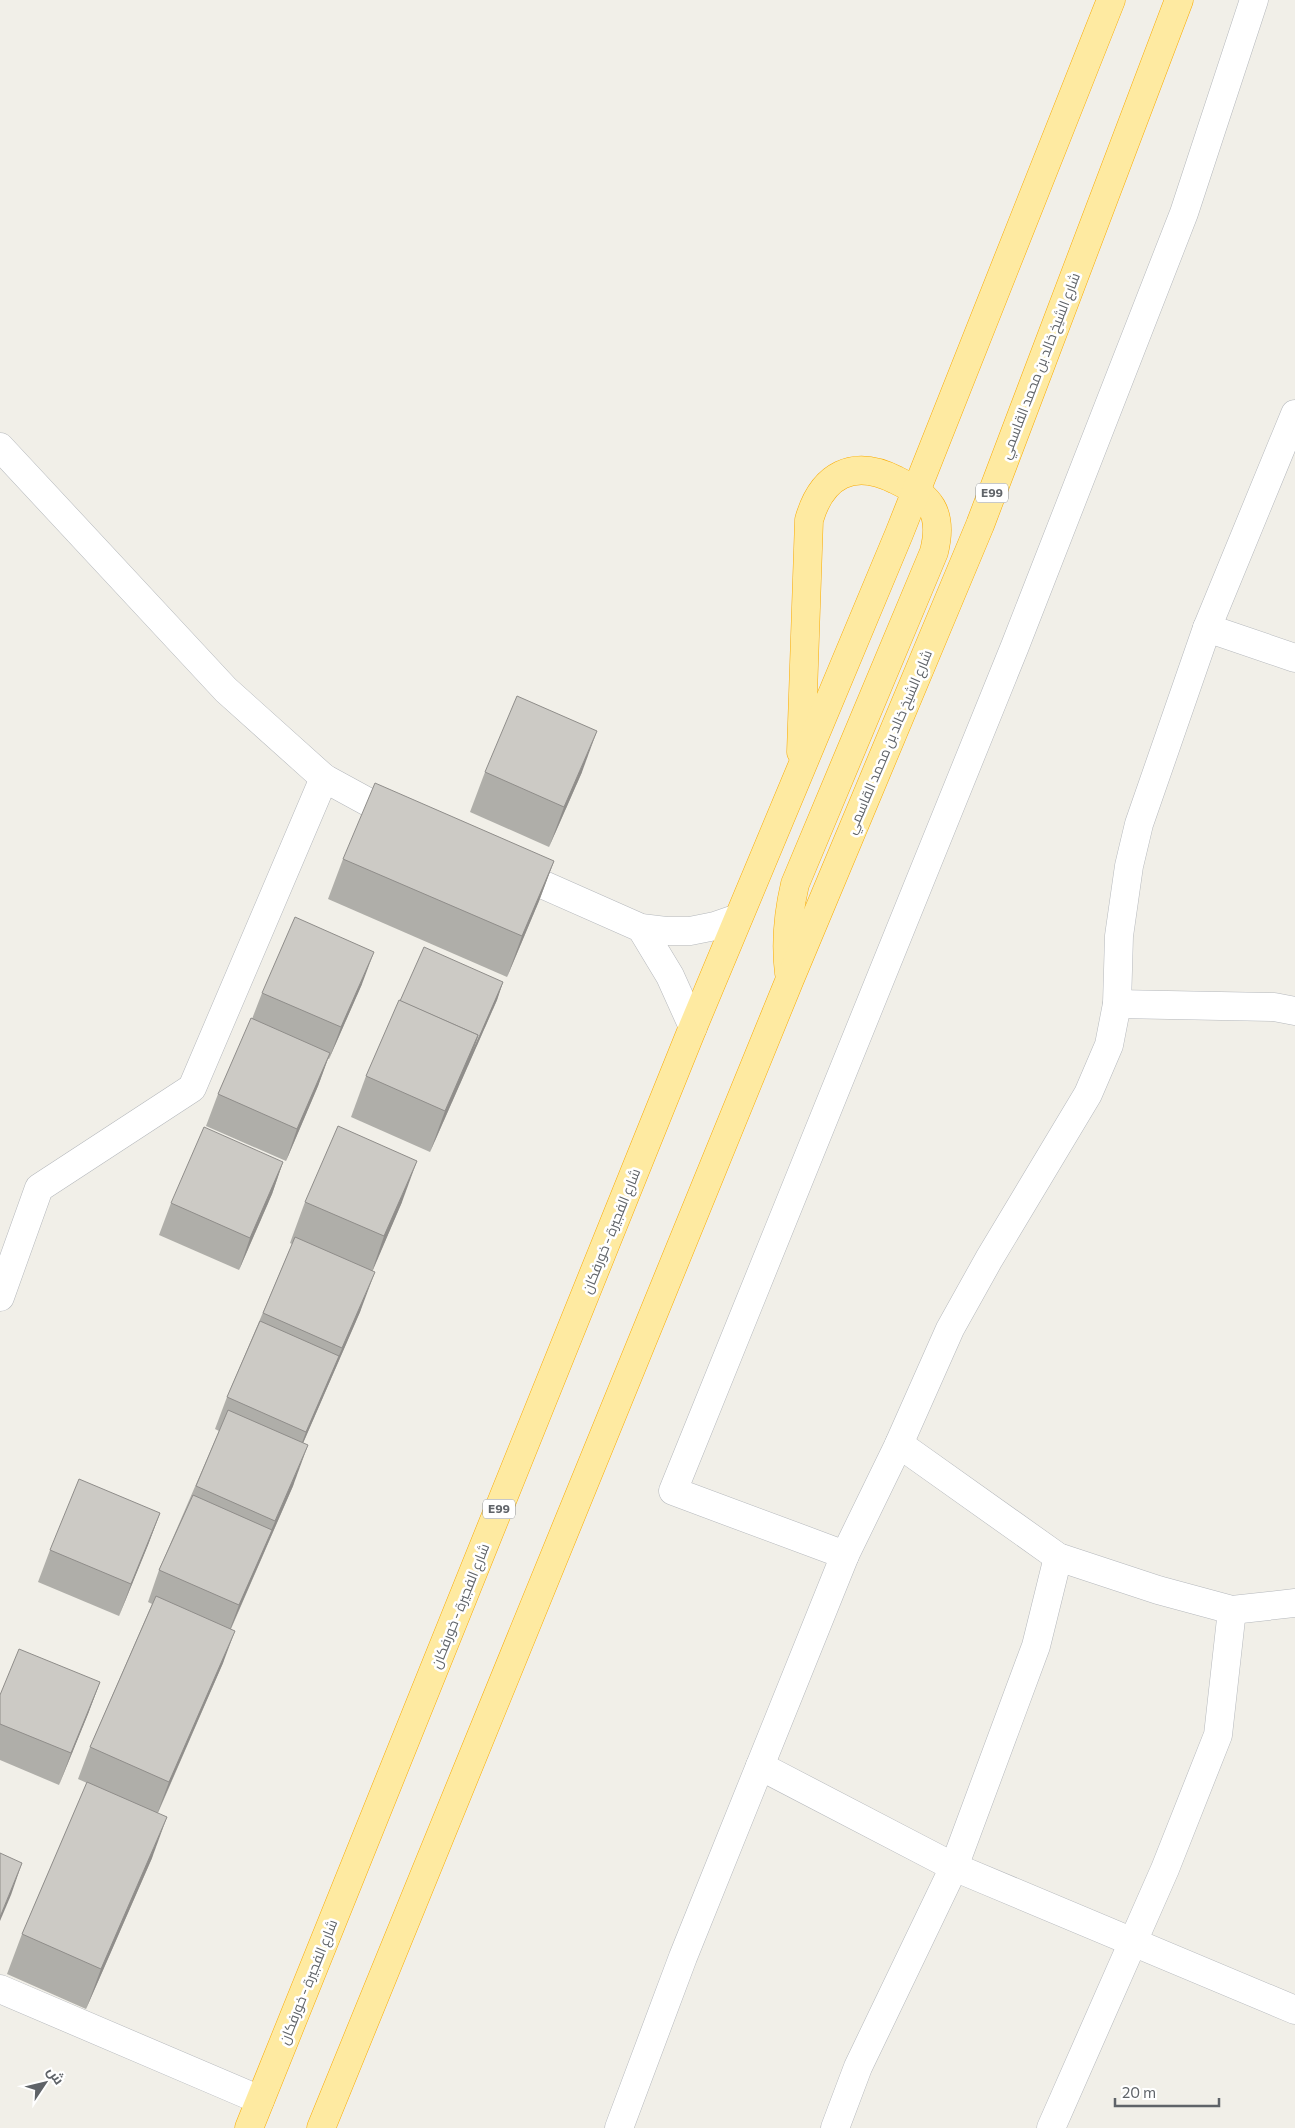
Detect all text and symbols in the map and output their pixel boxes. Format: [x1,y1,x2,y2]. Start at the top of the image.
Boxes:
street label: شارع الشيخ خالد بن محمد القاسمي [996,270,1087,463]
road number: E99 [976,483,1008,502]
street label: شارع الشيخ خالد بن محمد القاسمي [842,647,939,838]
street label: شارع الفجيرة - خورفكان [578,1166,644,1296]
road number: E99 [483,1500,515,1518]
street label: شارع الفجيرة - خورفكان [427,1541,493,1671]
street label: شارع الفجيرة - خورفكان [275,1917,341,2047]
north arrow [20,2058,70,2108]
text: ش [43,2063,68,2088]
scale bar [1115,2076,1219,2108]
text: 20 m [1122,2083,1156,2101]

